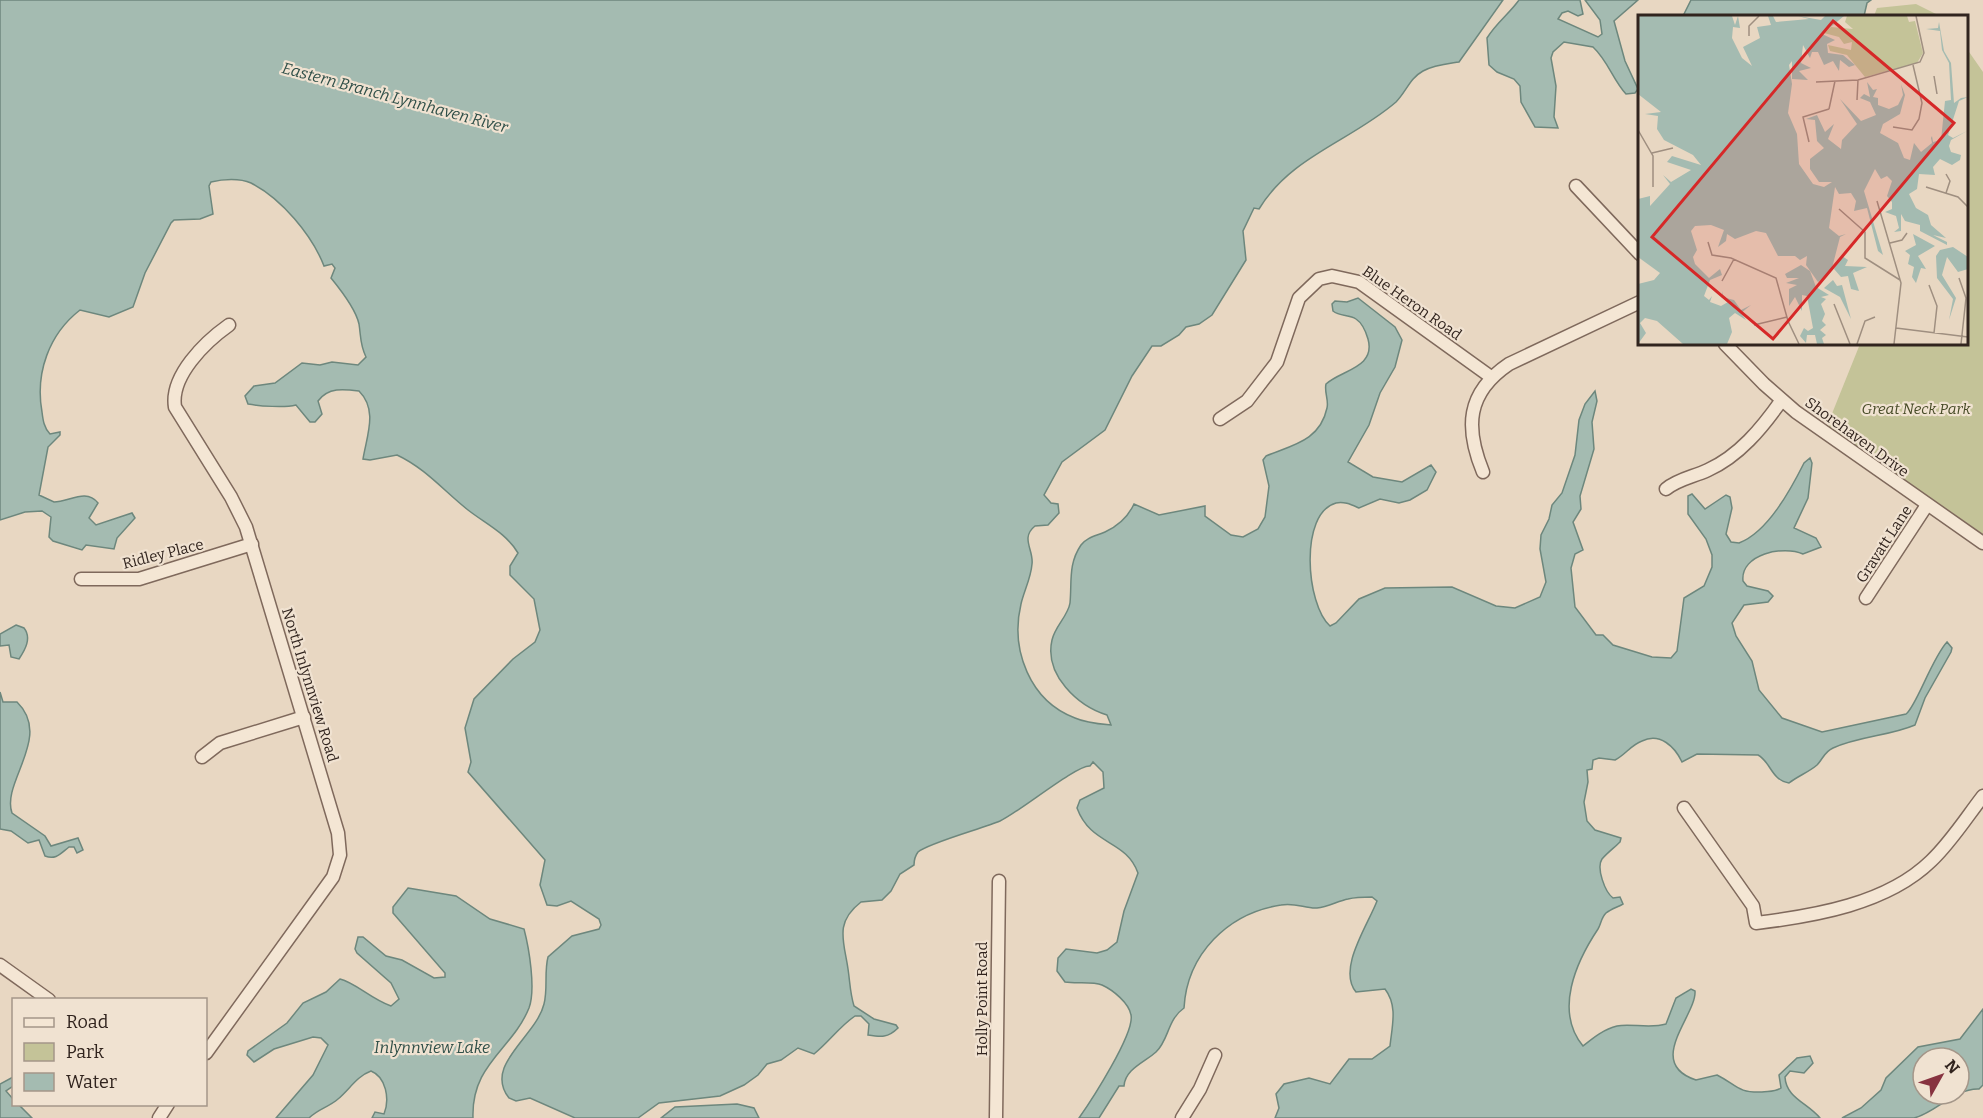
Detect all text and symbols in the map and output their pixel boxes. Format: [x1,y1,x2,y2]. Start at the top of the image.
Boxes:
inset map [1638,15,1968,345]
water label: Eastern Branch Lynnhaven River [280,58,511,137]
street label: Blue Heron Road [1359,262,1465,344]
street label: Shorehaven Drive [1802,393,1912,481]
park label: Great Neck Park [1861,400,1971,418]
street label: Gravatt Lane [1852,502,1916,586]
street label: Ridley Place [121,535,205,573]
street label: North Inlynnview Road [278,606,342,764]
street label: Holly Point Road [973,942,991,1056]
legend [12,998,207,1106]
text: Road [66,1011,109,1033]
water label: Inlynnview Lake [374,1038,490,1057]
text: Park [66,1041,105,1063]
north arrow [1911,1046,1971,1106]
text: N [1941,1056,1963,1078]
text: Water [66,1071,117,1093]

